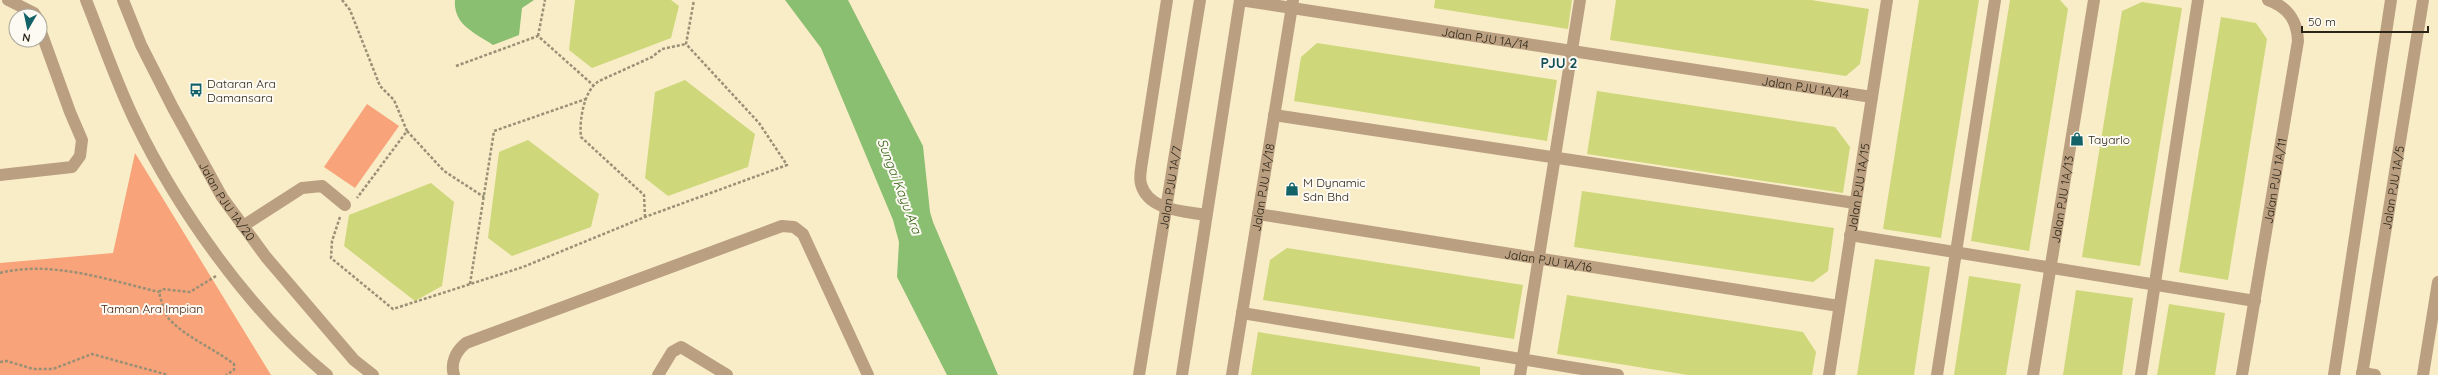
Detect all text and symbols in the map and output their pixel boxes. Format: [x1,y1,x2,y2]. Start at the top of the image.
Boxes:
north arrow [8,8,48,48]
scale bar [2302,8,2428,34]
text: 50 m [2308,14,2336,29]
street label: Jalan PJU 1A/14 [1440,23,1530,52]
text: N [21,30,32,45]
district label: PJU 2 [1541,54,1577,72]
street label: Jalan PJU 1A/14 [1761,73,1850,101]
place label: Dataran Ara Damansara [207,76,276,105]
bus stop icon: Dataran Ara Damansara [188,82,204,98]
shop icon: Tayarlo [2069,131,2085,147]
place label: Tayarlo [2088,132,2130,147]
water label: Sungai Kayu Ara [875,136,926,237]
street label: Jalan PJU 1A/11 [2260,137,2289,225]
street label: Jalan PJU 1A/18 [1248,142,1277,233]
street label: Jalan PJU 1A/15 [1844,142,1872,232]
street label: Jalan PJU 1A/7 [1155,145,1184,230]
street label: Jalan PJU 1A/5 [2378,145,2407,230]
street label: Jalan PJU 1A/13 [2047,154,2076,244]
street label: Jalan PJU 1A/20 [196,159,259,243]
place label: M Dynamic Sdn Bhd [1303,175,1366,204]
shop icon: M Dynamic Sdn Bhd [1284,181,1300,197]
street label: Jalan PJU 1A/16 [1503,246,1594,274]
park label: Taman Ara Impian [101,301,203,316]

